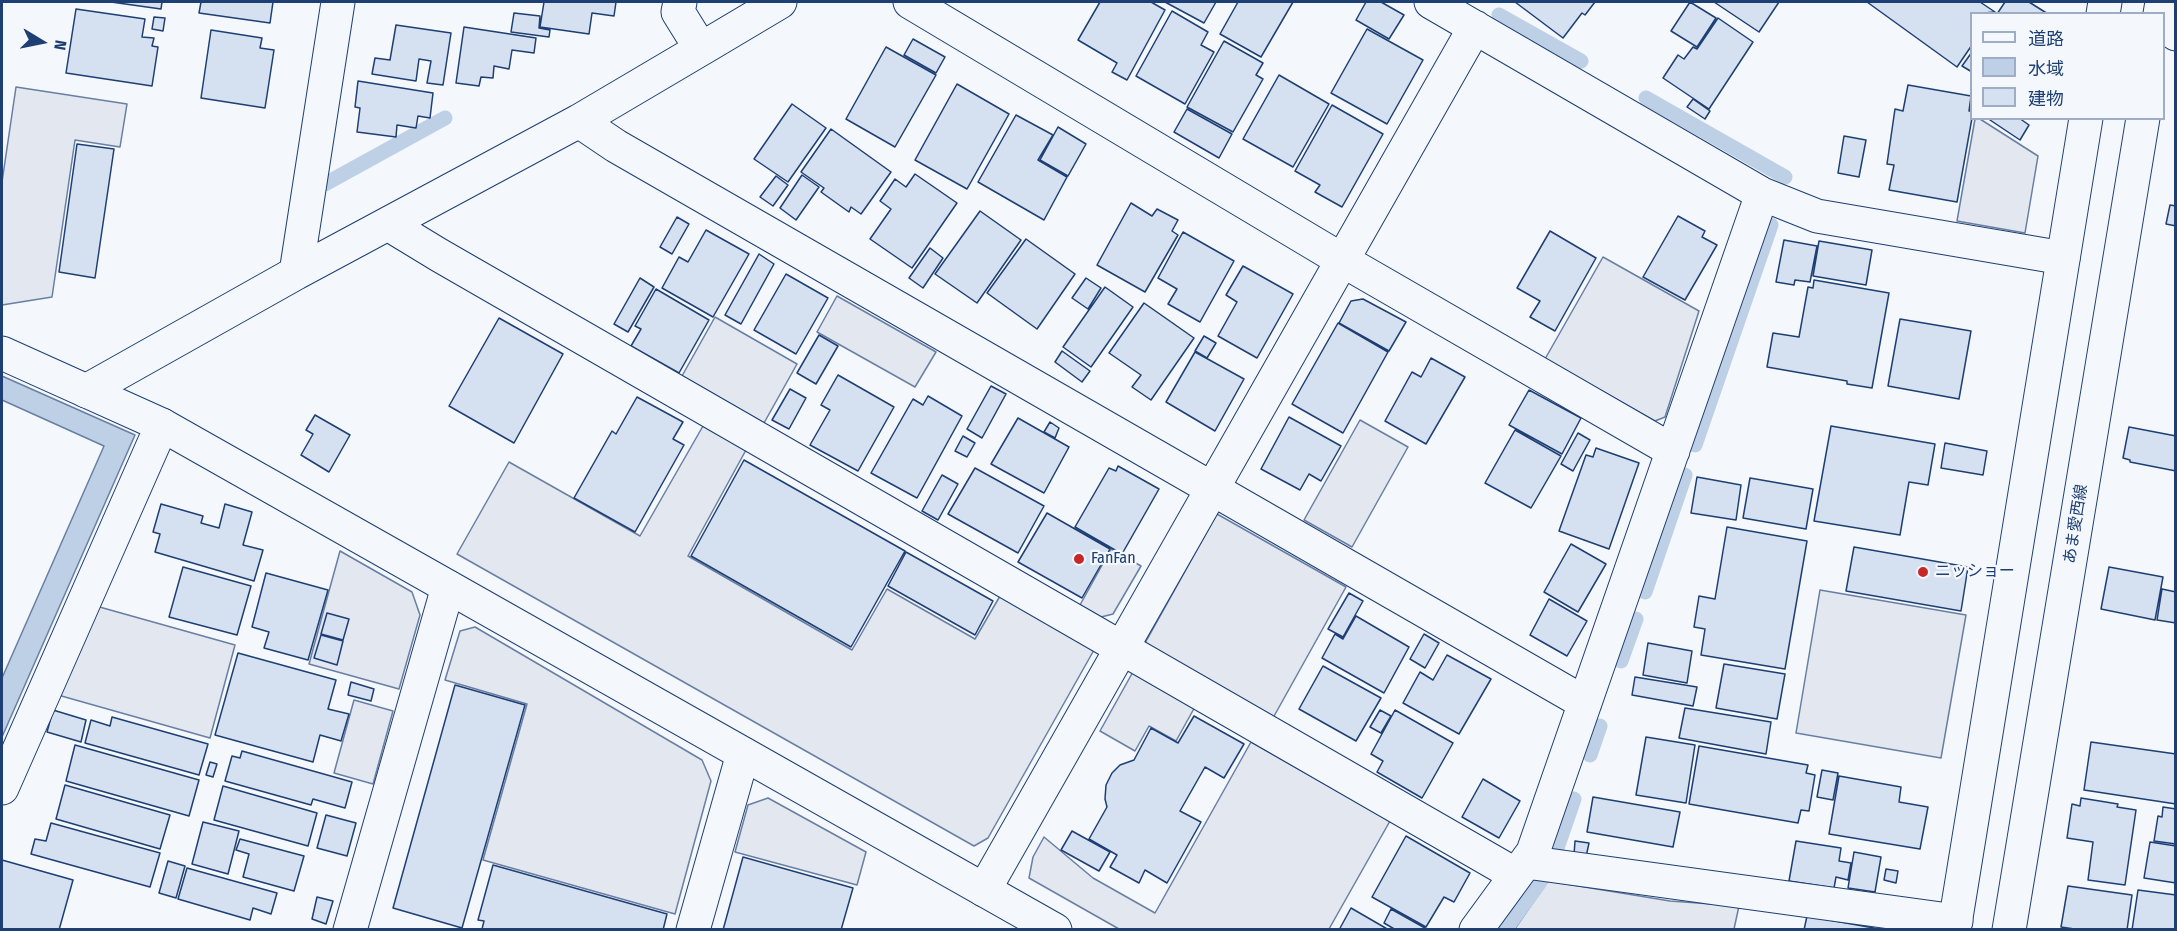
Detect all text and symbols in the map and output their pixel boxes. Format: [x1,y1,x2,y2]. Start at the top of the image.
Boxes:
north arrow [12,12,72,72]
legend [1970,12,2165,120]
text: 道路 [2028,28,2064,50]
text: N [50,39,70,52]
text: 水域 [2028,58,2064,80]
text: 建物 [2028,88,2064,110]
street label: あま愛西線 [2060,483,2092,565]
place label: FanFan [1091,549,1136,569]
marker: FanFan [1072,552,1086,566]
place label: ニッショー [1935,562,2015,582]
marker: ニッショー [1916,565,1930,579]

